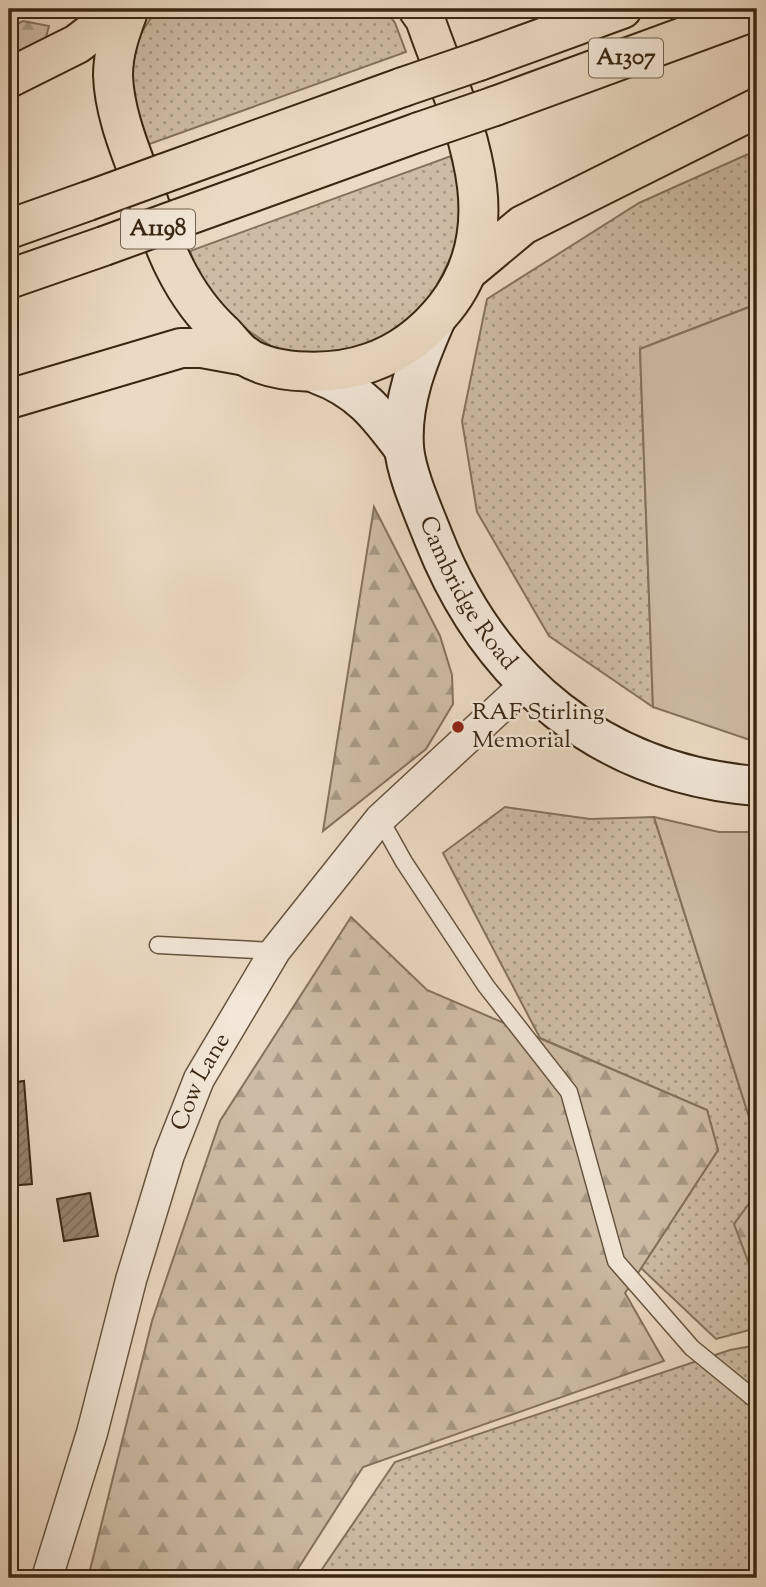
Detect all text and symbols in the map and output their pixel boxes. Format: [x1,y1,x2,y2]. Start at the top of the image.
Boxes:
road number: A1307 [589,39,663,78]
road number: A1198 [121,210,195,248]
street label: Cambridge Road [410,511,525,679]
place label: RAF Stirling Memorial [472,696,605,758]
marker: RAF Stirling Memorial [450,719,466,735]
street label: Cow Lane [163,1027,239,1136]

